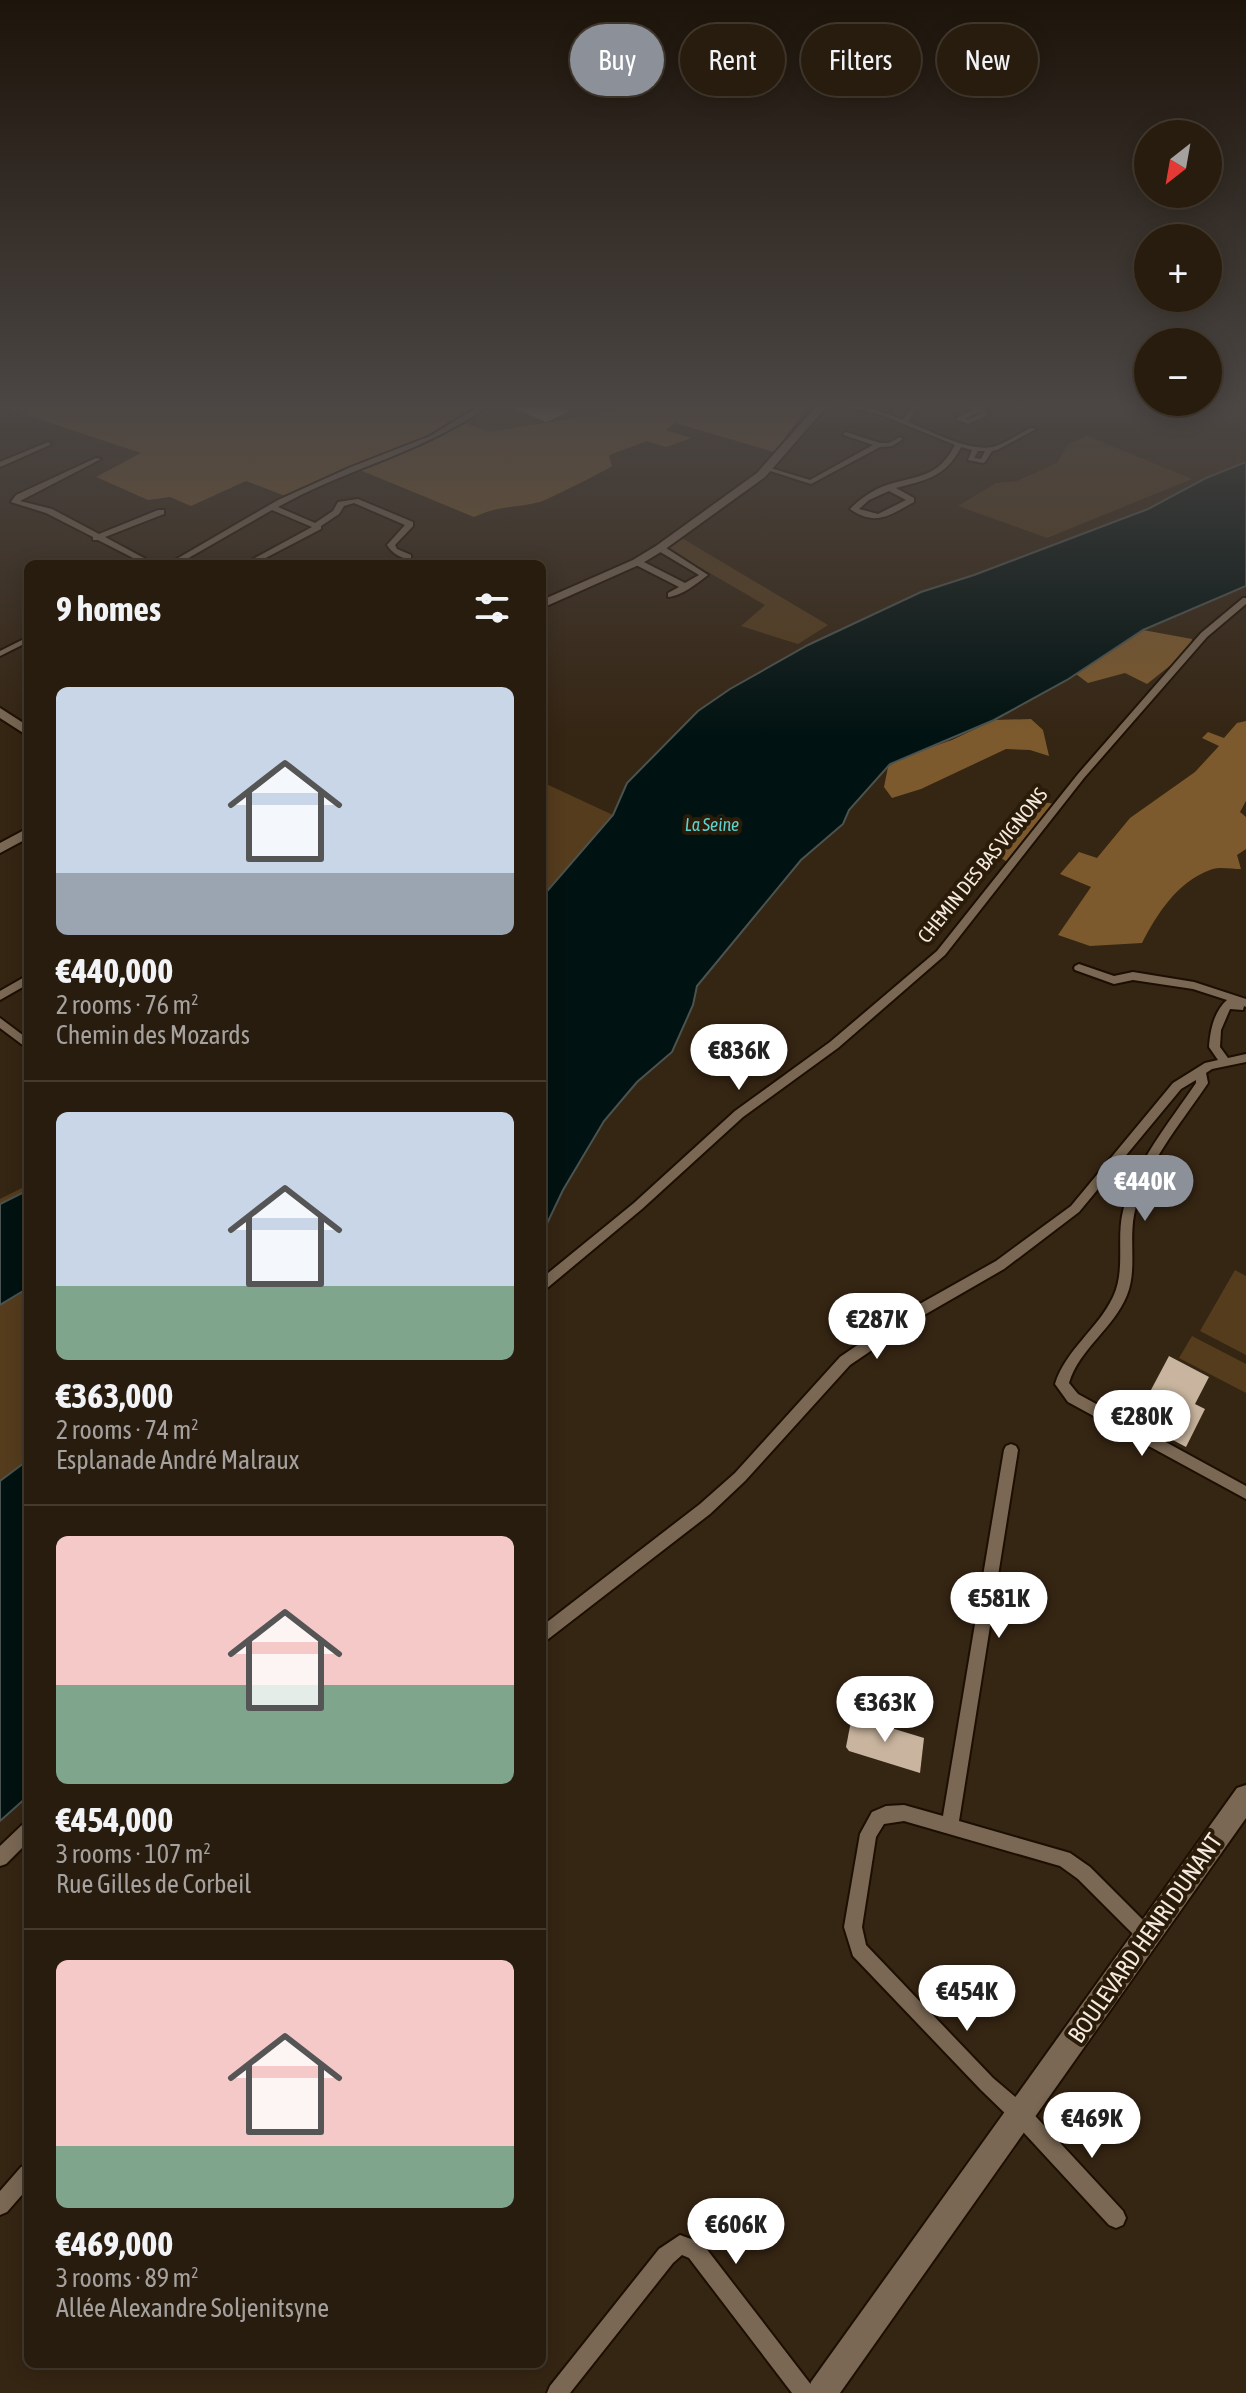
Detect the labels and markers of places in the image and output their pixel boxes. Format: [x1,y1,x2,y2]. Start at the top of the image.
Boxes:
pin: €836K [683,1024,795,1092]
pin: €440K [1089,1155,1201,1223]
pin: €287K [821,1293,933,1361]
pin: €280K [1086,1390,1198,1458]
pin: €581K [943,1572,1055,1640]
pin: €363K [829,1676,941,1744]
pin: €454K [911,1965,1023,2033]
pin: €469K [1036,2092,1148,2160]
pin: €606K [680,2198,792,2266]

